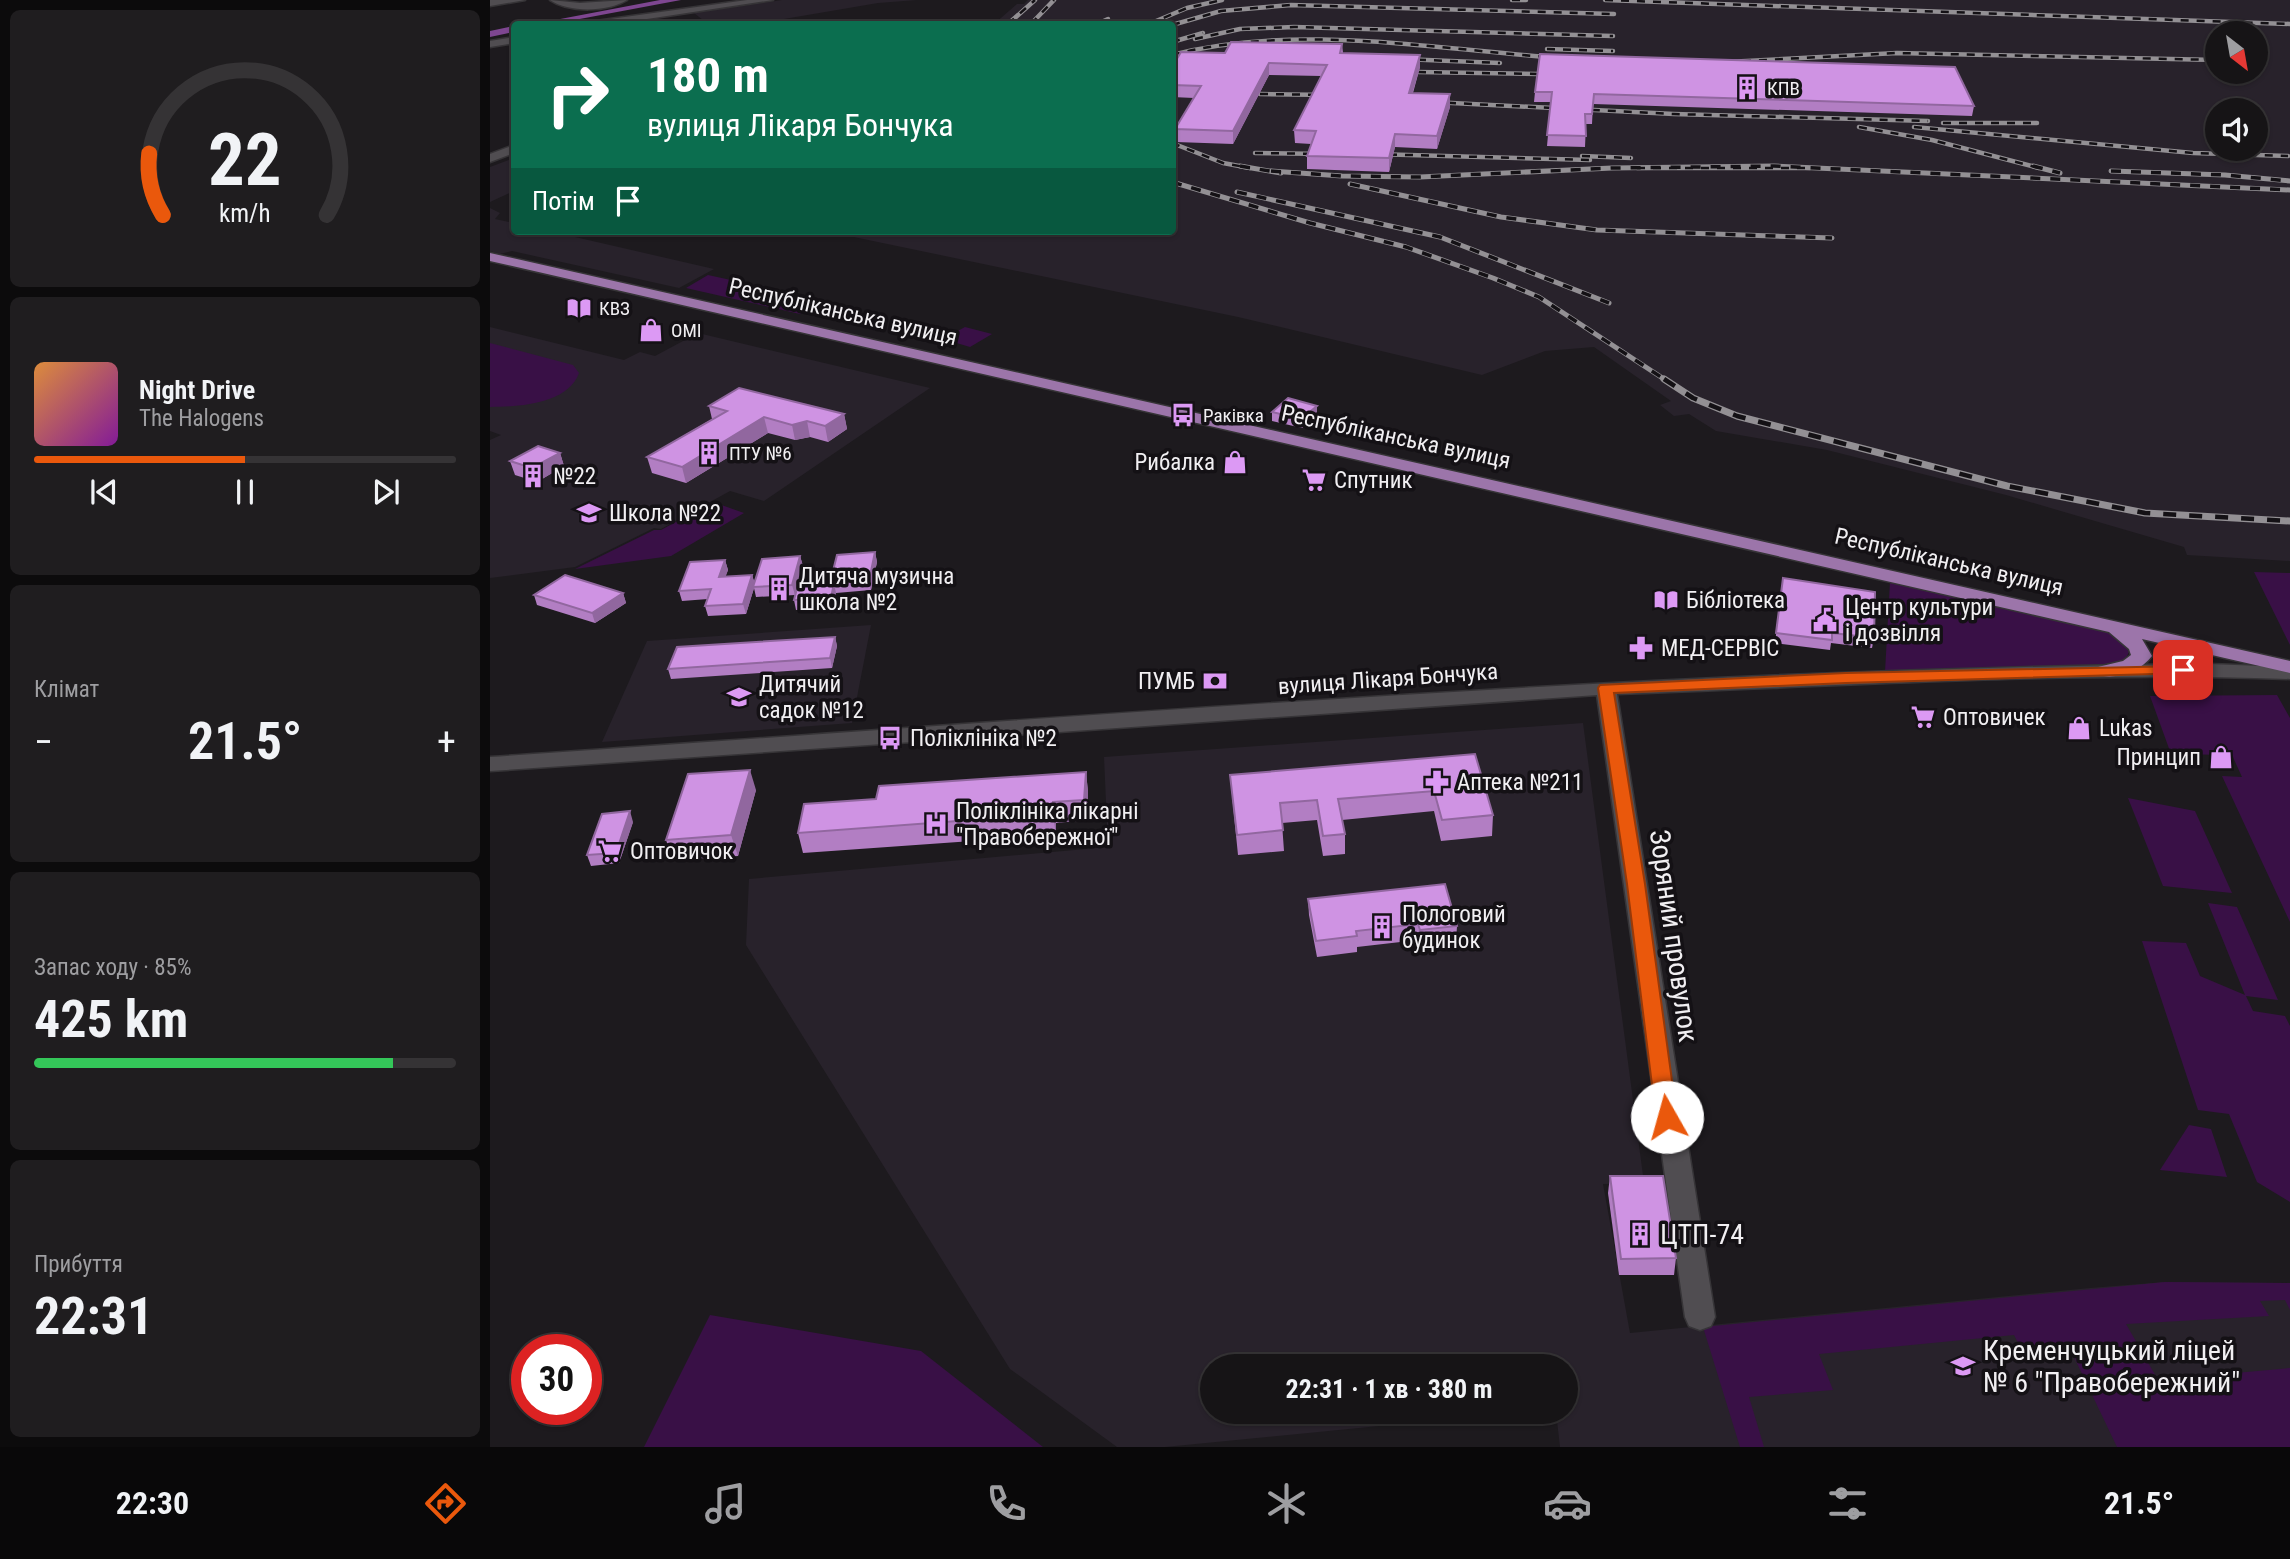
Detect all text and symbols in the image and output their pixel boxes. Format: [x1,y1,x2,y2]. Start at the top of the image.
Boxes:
north arrow [2205,21,2268,84]
map controls [2205,21,2268,161]
text: 180 m [647,47,769,104]
icon: right [532,49,623,140]
building icon: КПВ [1733,74,1761,102]
place label: КПВ [1767,77,1800,100]
button: sound [2205,98,2268,161]
text: вулиця Лікаря Бончука [647,106,954,144]
text: 22 [208,117,282,203]
icon: arrive [609,182,647,220]
text: Потім [532,186,595,216]
text: km/h [219,199,271,228]
street label: Республіканська вулиця [726,273,960,351]
library icon: КВЗ [565,294,593,322]
place label: КВЗ [599,297,630,320]
shop icon: OMI [637,316,665,344]
place label: OMI [671,319,702,342]
text: Night Drive [139,375,255,405]
street label: Республіканська вулиця [1279,400,1513,474]
bus stop icon: Раківка [1169,401,1197,429]
place label: Раківка [1203,404,1264,427]
text: The Halogens [139,405,264,432]
building icon: ПТУ №6 [695,439,723,467]
place label: ПТУ №6 [729,442,792,465]
shop icon: Рибалка [1221,448,1249,476]
place label: Рибалка [1135,449,1215,476]
building icon: №22 [519,462,547,490]
place label: №22 [553,463,596,490]
supermarket icon: Спутник [1300,466,1328,494]
place label: Спутник [1334,467,1413,494]
icon: previous [85,473,123,511]
icon: pause [226,473,264,511]
icon: next [367,473,405,511]
school or university icon: Школа №22 [575,499,603,527]
place label: Школа №22 [609,500,721,527]
street label: Республіканська вулиця [1832,523,2066,601]
place label: Дитяча музична школа №2 [799,563,954,616]
building icon: Дитяча музична школа №2 [765,575,793,603]
library icon: Бібліотека [1652,586,1680,614]
place label: Бібліотека [1686,587,1785,614]
place label: Центр культури і дозвілля [1845,594,1993,647]
public building icon: Центр культури і дозвілля [1811,606,1839,634]
pharmacy icon: МЕД-СЕРВІС [1627,634,1655,662]
place label: МЕД-СЕРВІС [1661,635,1779,662]
pin [2153,640,2213,700]
icon: arrive [2164,651,2202,689]
street label: вулиця Лікаря Бончука [1277,658,1499,700]
bank icon: ПУМБ [1201,667,1229,695]
place label: ПУМБ [1138,668,1195,695]
place label: Дитячий садок №12 [759,671,864,724]
text: Клімат [34,676,99,703]
school or university icon: Дитячий садок №12 [725,683,753,711]
supermarket icon: Оптовичек [1909,703,1937,731]
place label: Оптовичек [1943,704,2046,731]
text: 21.5° [188,711,302,772]
shop icon: Lukas [2065,714,2093,742]
place label: Lukas [2099,715,2152,742]
text: − [34,720,53,764]
text: + [437,720,456,764]
bus stop icon: Поліклініка №2 [876,724,904,752]
place label: Поліклініка №2 [910,725,1057,752]
shop icon: Принцип [2207,743,2235,771]
place label: Принцип [2116,744,2201,771]
pharmacy icon: Аптека №211 [1423,768,1451,796]
place label: Аптека №211 [1457,769,1583,796]
place label: Поліклініка лікарні "Правобережної" [956,798,1138,851]
hospital icon: Поліклініка лікарні "Правобережної" [922,810,950,838]
street label: Зоряний провулок [1643,828,1705,1044]
supermarket icon: Оптовичок [596,837,624,865]
place label: Оптовичок [630,838,733,865]
place label: Пологовий будинок [1402,901,1506,954]
building icon: Пологовий будинок [1368,913,1396,941]
text: Запас ходу · 85% [34,954,192,981]
text: 425 km [34,989,188,1050]
position arrow [1630,1080,1704,1154]
place label: ЦТП-74 [1660,1218,1744,1251]
building icon: ЦТП-74 [1626,1220,1654,1248]
text: Прибуття [34,1251,123,1278]
text: 22:31 [34,1286,153,1347]
speed limit sign: 30 [511,1334,602,1425]
place label: Кременчуцький ліцей № 6 "Правобережний" [1983,1334,2240,1399]
school or university icon: Кременчуцький ліцей № 6 "Правобережний" [1949,1352,1977,1380]
text: 22:31 · 1 хв · 380 m [1286,1374,1492,1404]
icon: directions [421,1479,470,1528]
icon: music [701,1479,750,1528]
icon: phone [982,1479,1031,1528]
icon: climate [1262,1479,1311,1528]
icon: car [1543,1479,1592,1528]
icon: filters [1823,1479,1872,1528]
text: 22:30 [116,1484,189,1522]
text: 21.5° [2104,1484,2174,1522]

